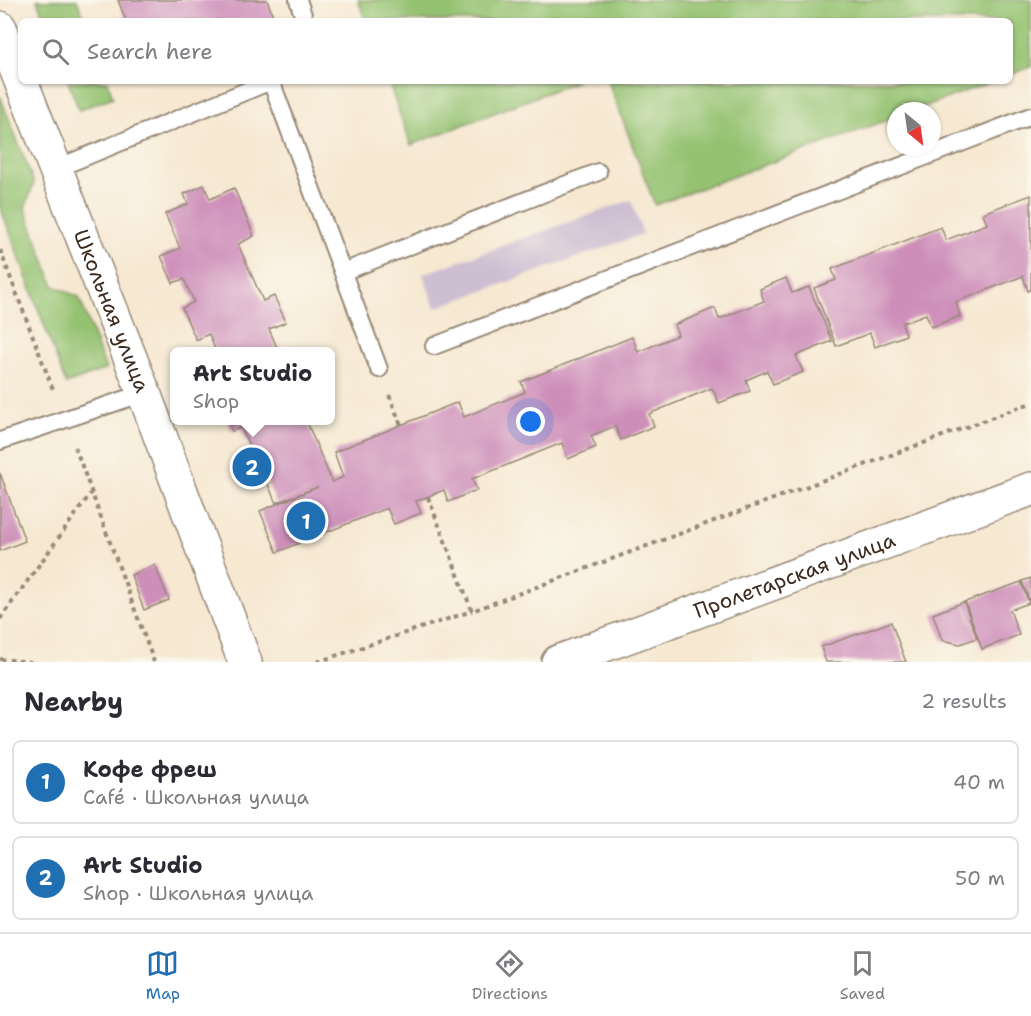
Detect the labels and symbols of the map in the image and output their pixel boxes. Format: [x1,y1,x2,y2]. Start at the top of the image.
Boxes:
north arrow [887,102,941,156]
street label: Школьная улица [67,225,156,396]
your location [516,407,545,436]
pin: 2 [232,444,272,490]
pin: 1 [286,498,326,544]
street label: Пролетарская улица [690,526,899,625]

